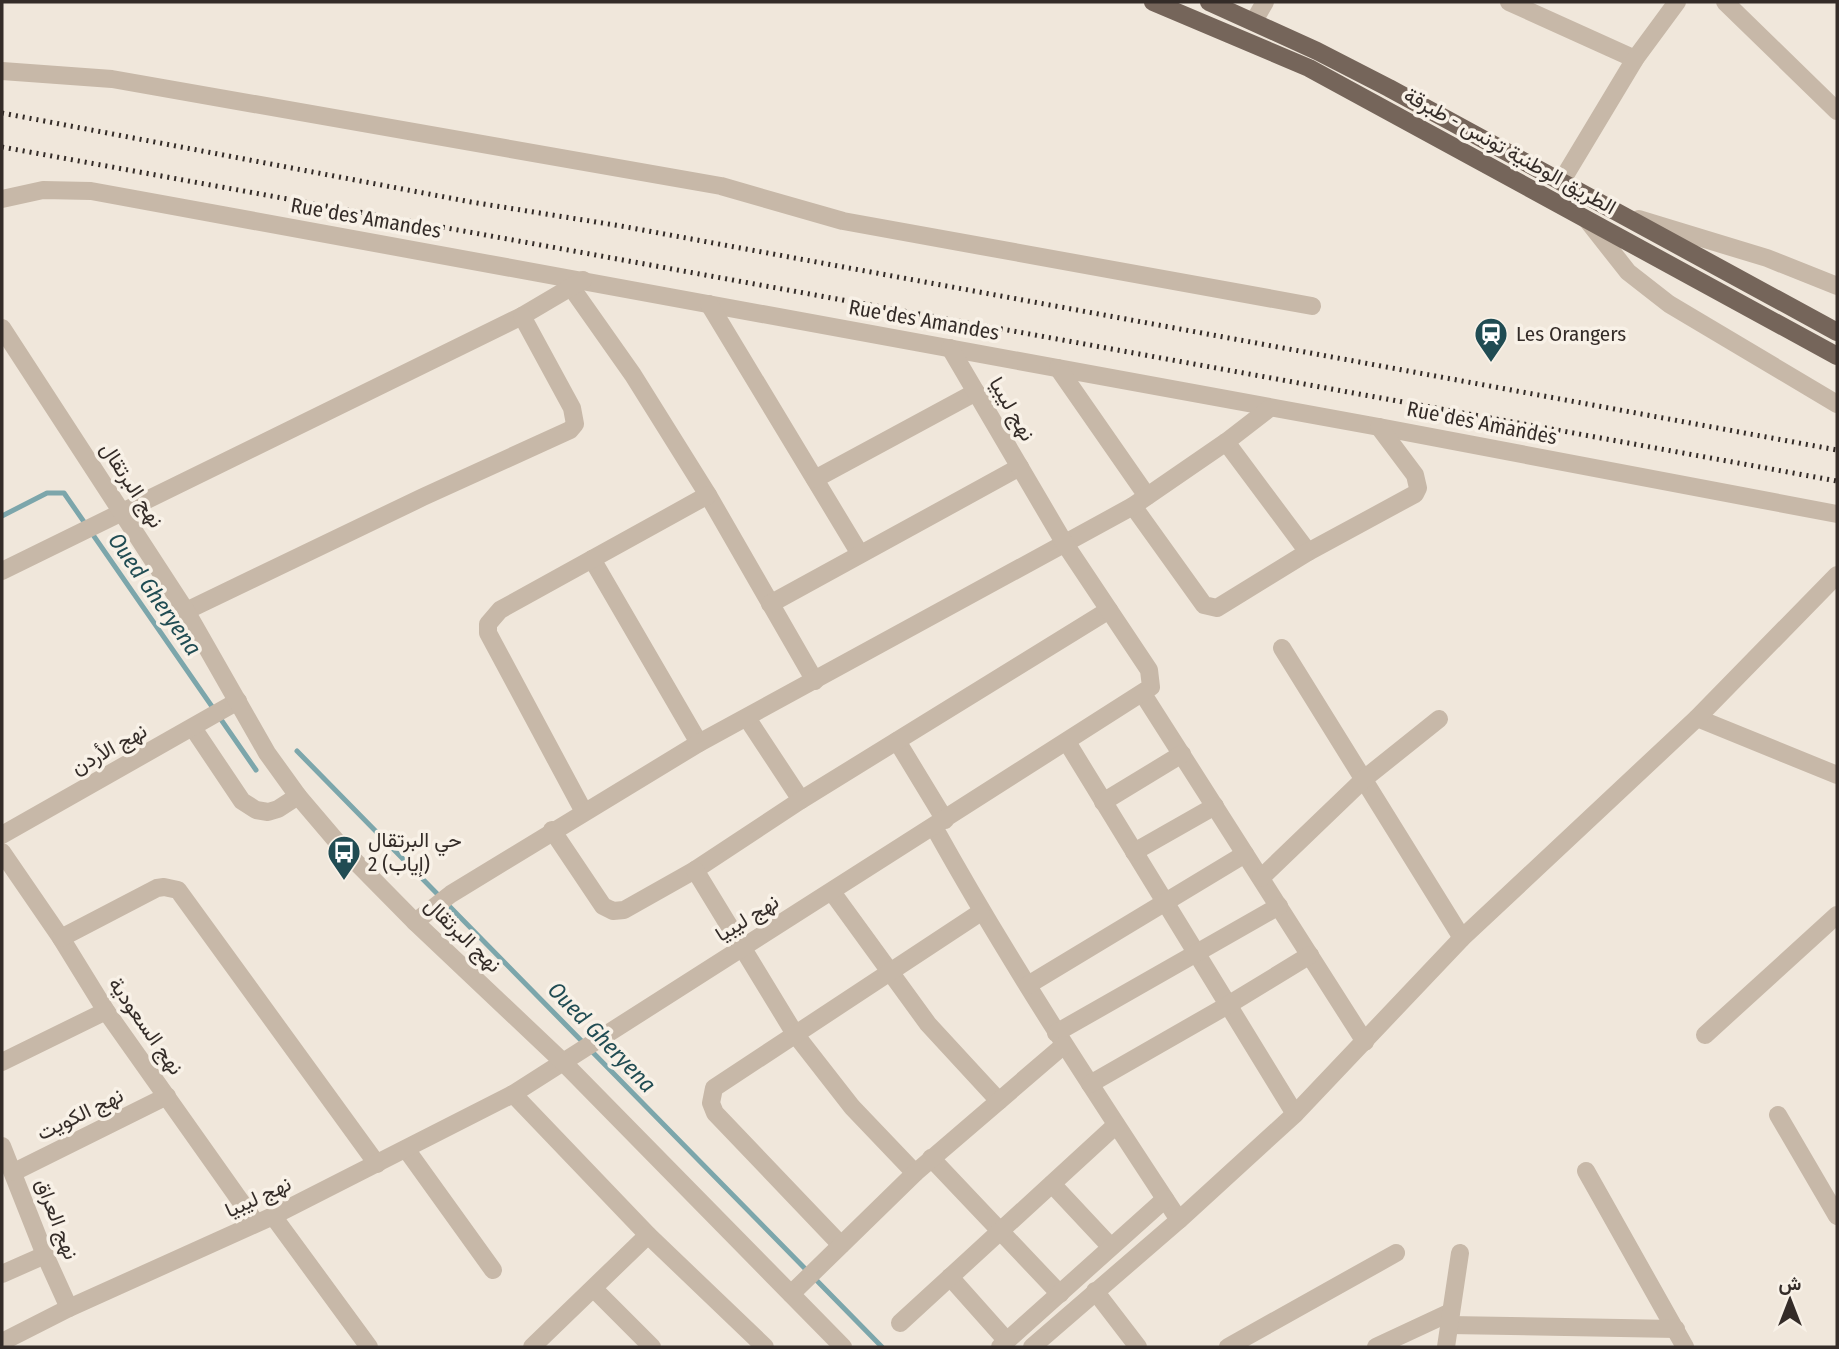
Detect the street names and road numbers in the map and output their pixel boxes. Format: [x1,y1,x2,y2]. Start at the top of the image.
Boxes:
street label: الطريق الوطنية تونس - طبرقة [1399,82,1621,220]
street label: Rue des Amandes [289,192,443,244]
street label: Rue des Amandes [847,294,1001,346]
street label: نهج ليبيا [982,372,1041,446]
street label: Rue des Amandes [1405,396,1559,450]
street label: نهج البرتقال [94,437,169,533]
street label: نهج الأردن [67,718,152,781]
street label: نهج ليبيا [710,888,784,948]
street label: نهج البرتقال [418,892,507,979]
street label: نهج السعودية [102,972,189,1080]
street label: نهج الكويت [33,1082,128,1147]
street label: نهج ليبيا [221,1170,296,1224]
street label: نهج العراق [29,1175,84,1264]

